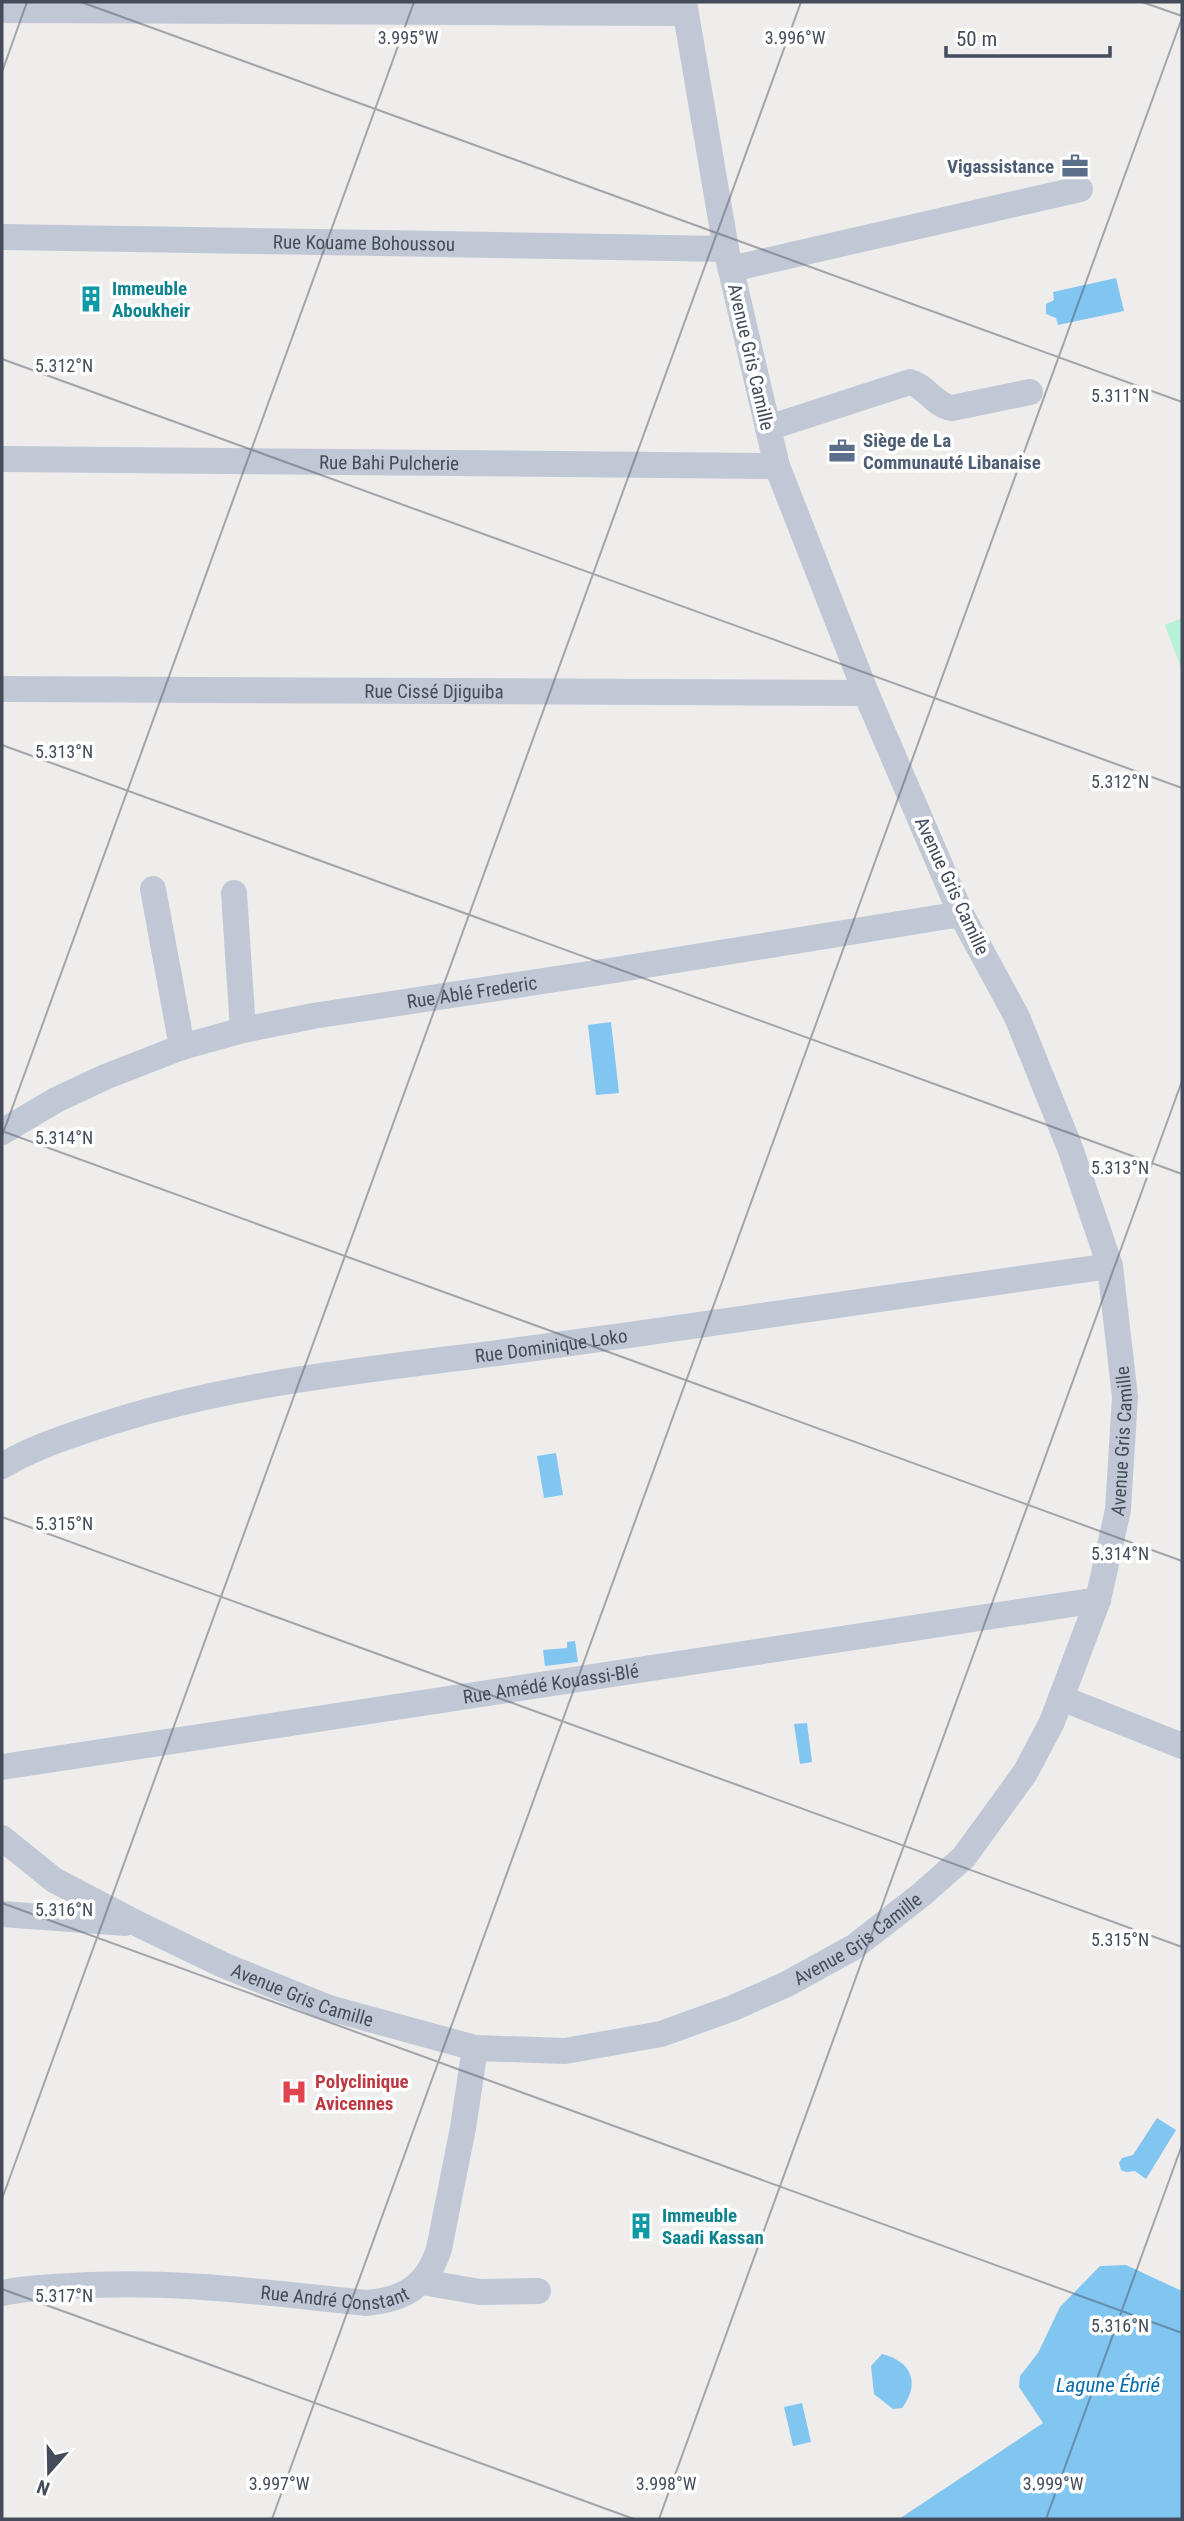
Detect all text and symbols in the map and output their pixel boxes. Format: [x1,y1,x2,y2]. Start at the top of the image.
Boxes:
scale bar [946,14,1110,58]
text: 3.995°W [378,27,439,48]
text: 3.996°W [765,27,826,48]
text: 50 m [956,27,997,51]
office icon: Vigassistance [1060,151,1090,181]
place label: Vigassistance [947,155,1054,178]
street label: Rue Kouame Bohoussou [273,230,455,255]
place label: Immeuble Aboukheir [112,277,190,322]
street label: Avenue Gris Camille [723,282,779,433]
building icon: Immeuble Aboukheir [76,284,106,314]
text: 5.312°N [35,355,93,376]
text: 5.311°N [1091,385,1149,406]
place label: Siège de La Communauté Libanaise [863,429,1041,474]
office icon: Siège de La Communauté Libanaise [827,436,857,466]
street label: Rue Bahi Pulcherie [319,450,459,475]
street label: Rue Cissé Djiguiba [364,679,504,703]
text: 5.313°N [35,741,93,762]
text: 5.312°N [1091,771,1149,792]
street label: Avenue Gris Camille [910,813,994,959]
street label: Rue Ablé Frederic [405,971,539,1013]
text: 5.314°N [35,1127,93,1148]
text: 5.313°N [1091,1157,1149,1178]
street label: Rue Dominique Loko [473,1324,629,1367]
street label: Avenue Gris Camille [1106,1365,1137,1518]
text: 5.315°N [35,1513,93,1534]
text: 5.314°N [1091,1543,1149,1564]
street label: Rue Amédé Kouassi-Blé [461,1659,640,1708]
street label: Avenue Gris Camille [789,1887,926,1990]
text: 5.316°N [35,1899,93,1920]
text: 5.315°N [1091,1929,1149,1950]
street label: Avenue Gris Camille [228,1958,376,2031]
place label: Polyclinique Avicennes [315,2070,409,2115]
hospital icon: Polyclinique Avicennes [279,2077,309,2107]
place label: Immeuble Saadi Kassan [662,2204,764,2249]
building icon: Immeuble Saadi Kassan [626,2211,656,2241]
street label: Rue André Constant [260,2280,413,2315]
text: 5.317°N [35,2285,93,2306]
text: 5.316°N [1091,2315,1149,2336]
water label: Lagune Ébrié [1056,2373,1161,2397]
north arrow [14,2437,84,2507]
text: 3.997°W [249,2473,310,2494]
text: 3.998°W [636,2473,697,2494]
text: 3.999°W [1023,2473,1084,2494]
text: N [34,2475,53,2500]

